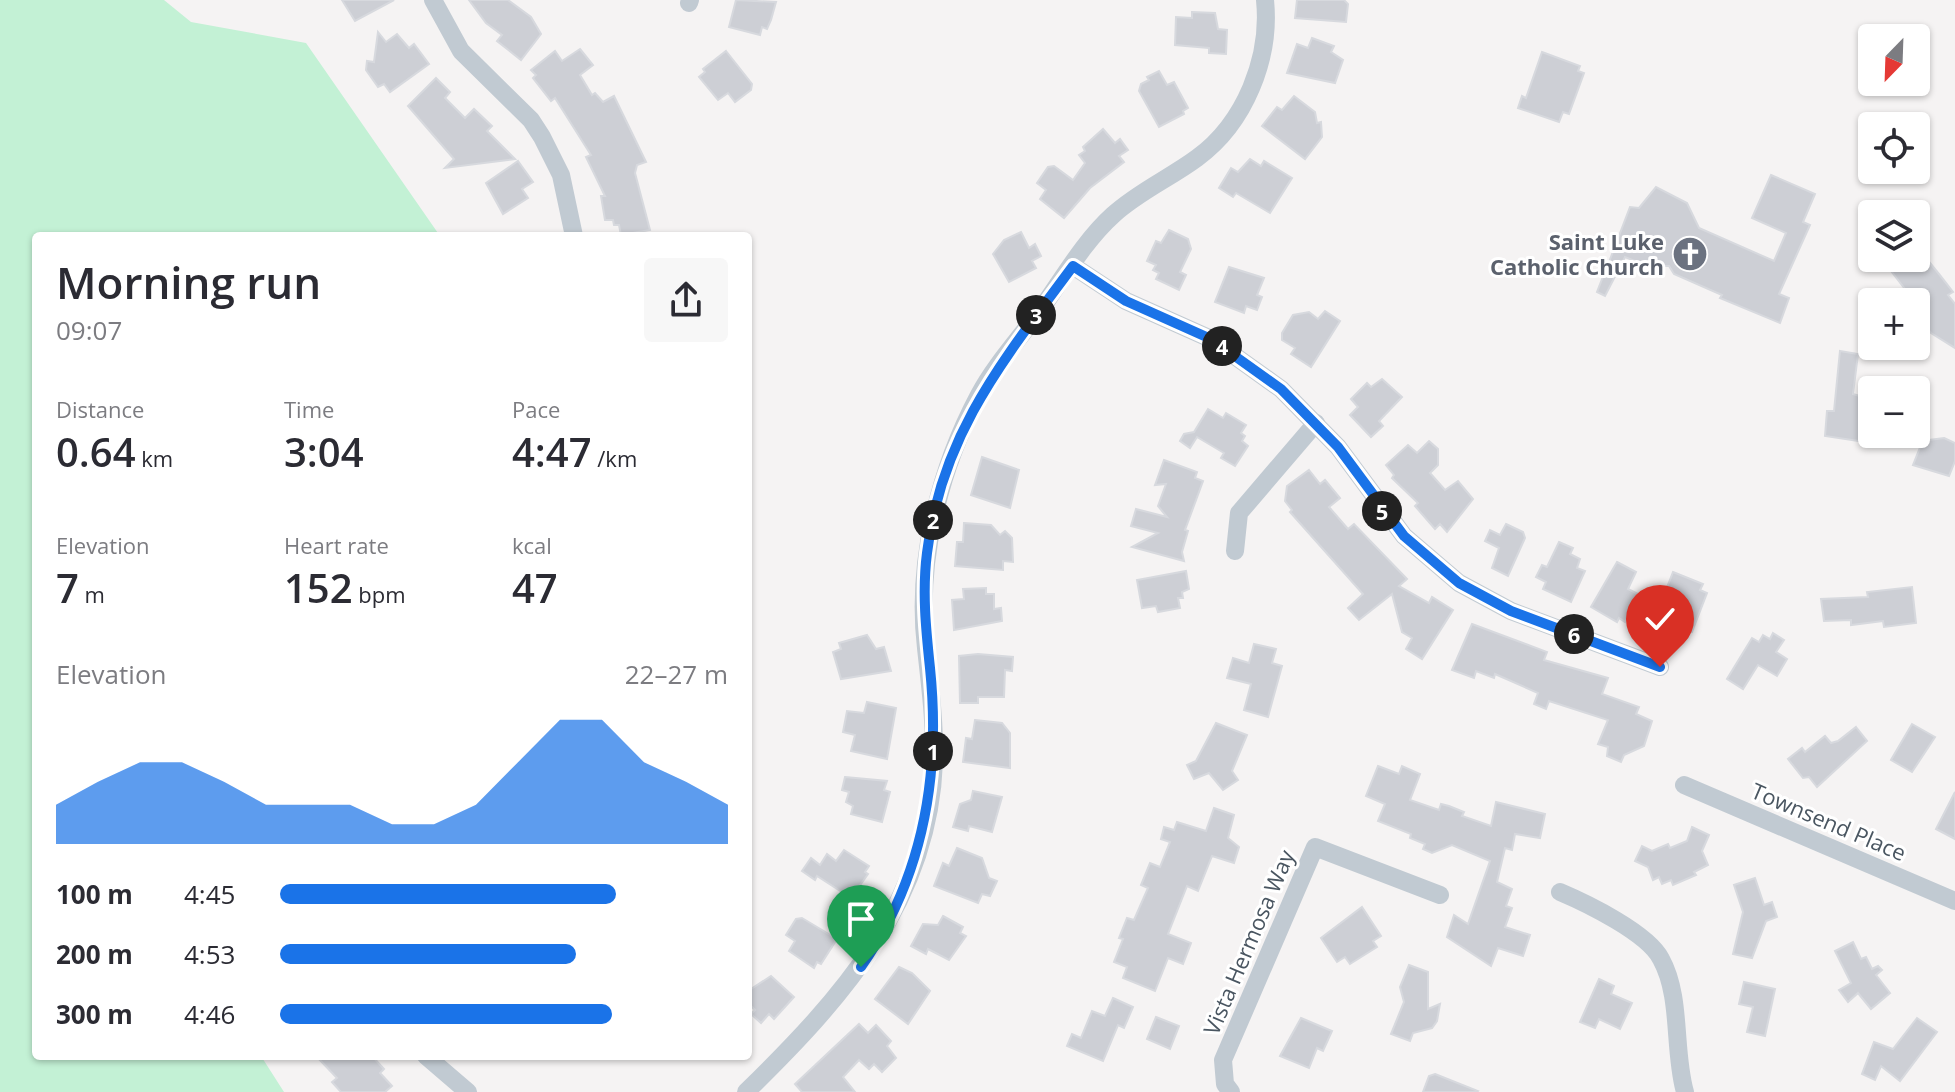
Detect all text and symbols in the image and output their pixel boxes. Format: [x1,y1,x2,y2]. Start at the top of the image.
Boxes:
north arrow [1858,24,1930,96]
map controls [1858,24,1930,448]
button: locate [1858,112,1930,184]
button: layers [1858,200,1930,272]
place label: Saint Luke Catholic Church [1490,226,1664,281]
church icon: Saint Luke Catholic Church [1671,235,1709,273]
text: Morning run [56,252,321,312]
button: share [644,258,728,342]
button: + [1858,288,1930,360]
pin: 3 [1016,295,1056,335]
text: 3 [1030,300,1042,330]
text: 09:07 [56,312,122,348]
pin: 4 [1202,326,1242,366]
text: 4 [1216,331,1228,361]
button: − [1858,376,1930,448]
text: Distance [56,394,144,424]
text: Time [284,394,334,424]
text: Pace [512,394,560,424]
text: 0.64 [56,424,136,479]
text: 3:04 [284,424,364,479]
text: 4:47 [512,424,592,479]
text: km [136,443,173,473]
text: /km [592,443,637,473]
pin: 5 [1362,491,1402,531]
text: 5 [1376,496,1388,526]
pin: 2 [913,500,953,540]
text: 2 [927,505,939,535]
text: Elevation [56,530,149,560]
text: Heart rate [284,530,389,560]
text: kcal [512,530,552,560]
text: 7 [56,560,79,615]
text: 152 [284,560,353,615]
text: 47 [512,560,558,615]
text: m [79,579,105,609]
text: bpm [353,579,406,609]
pin [1626,585,1694,667]
icon: check [1638,597,1682,641]
pin: 6 [1554,614,1594,654]
text: 6 [1568,619,1580,649]
text: Elevation [56,656,166,692]
text: 22–27 m [625,656,728,692]
pin: 1 [913,731,953,771]
text: 1 [927,736,939,766]
street label: Townsend Place [1747,775,1911,867]
street label: Vista Hermosa Way [1195,844,1301,1039]
text: 100 m [56,876,133,912]
text: 4:45 [184,876,235,912]
pin [827,885,895,967]
icon: arrive [839,897,883,941]
text: 200 m [56,936,133,972]
text: 4:53 [184,936,235,972]
text: 300 m [56,996,133,1032]
text: 4:46 [184,996,235,1032]

